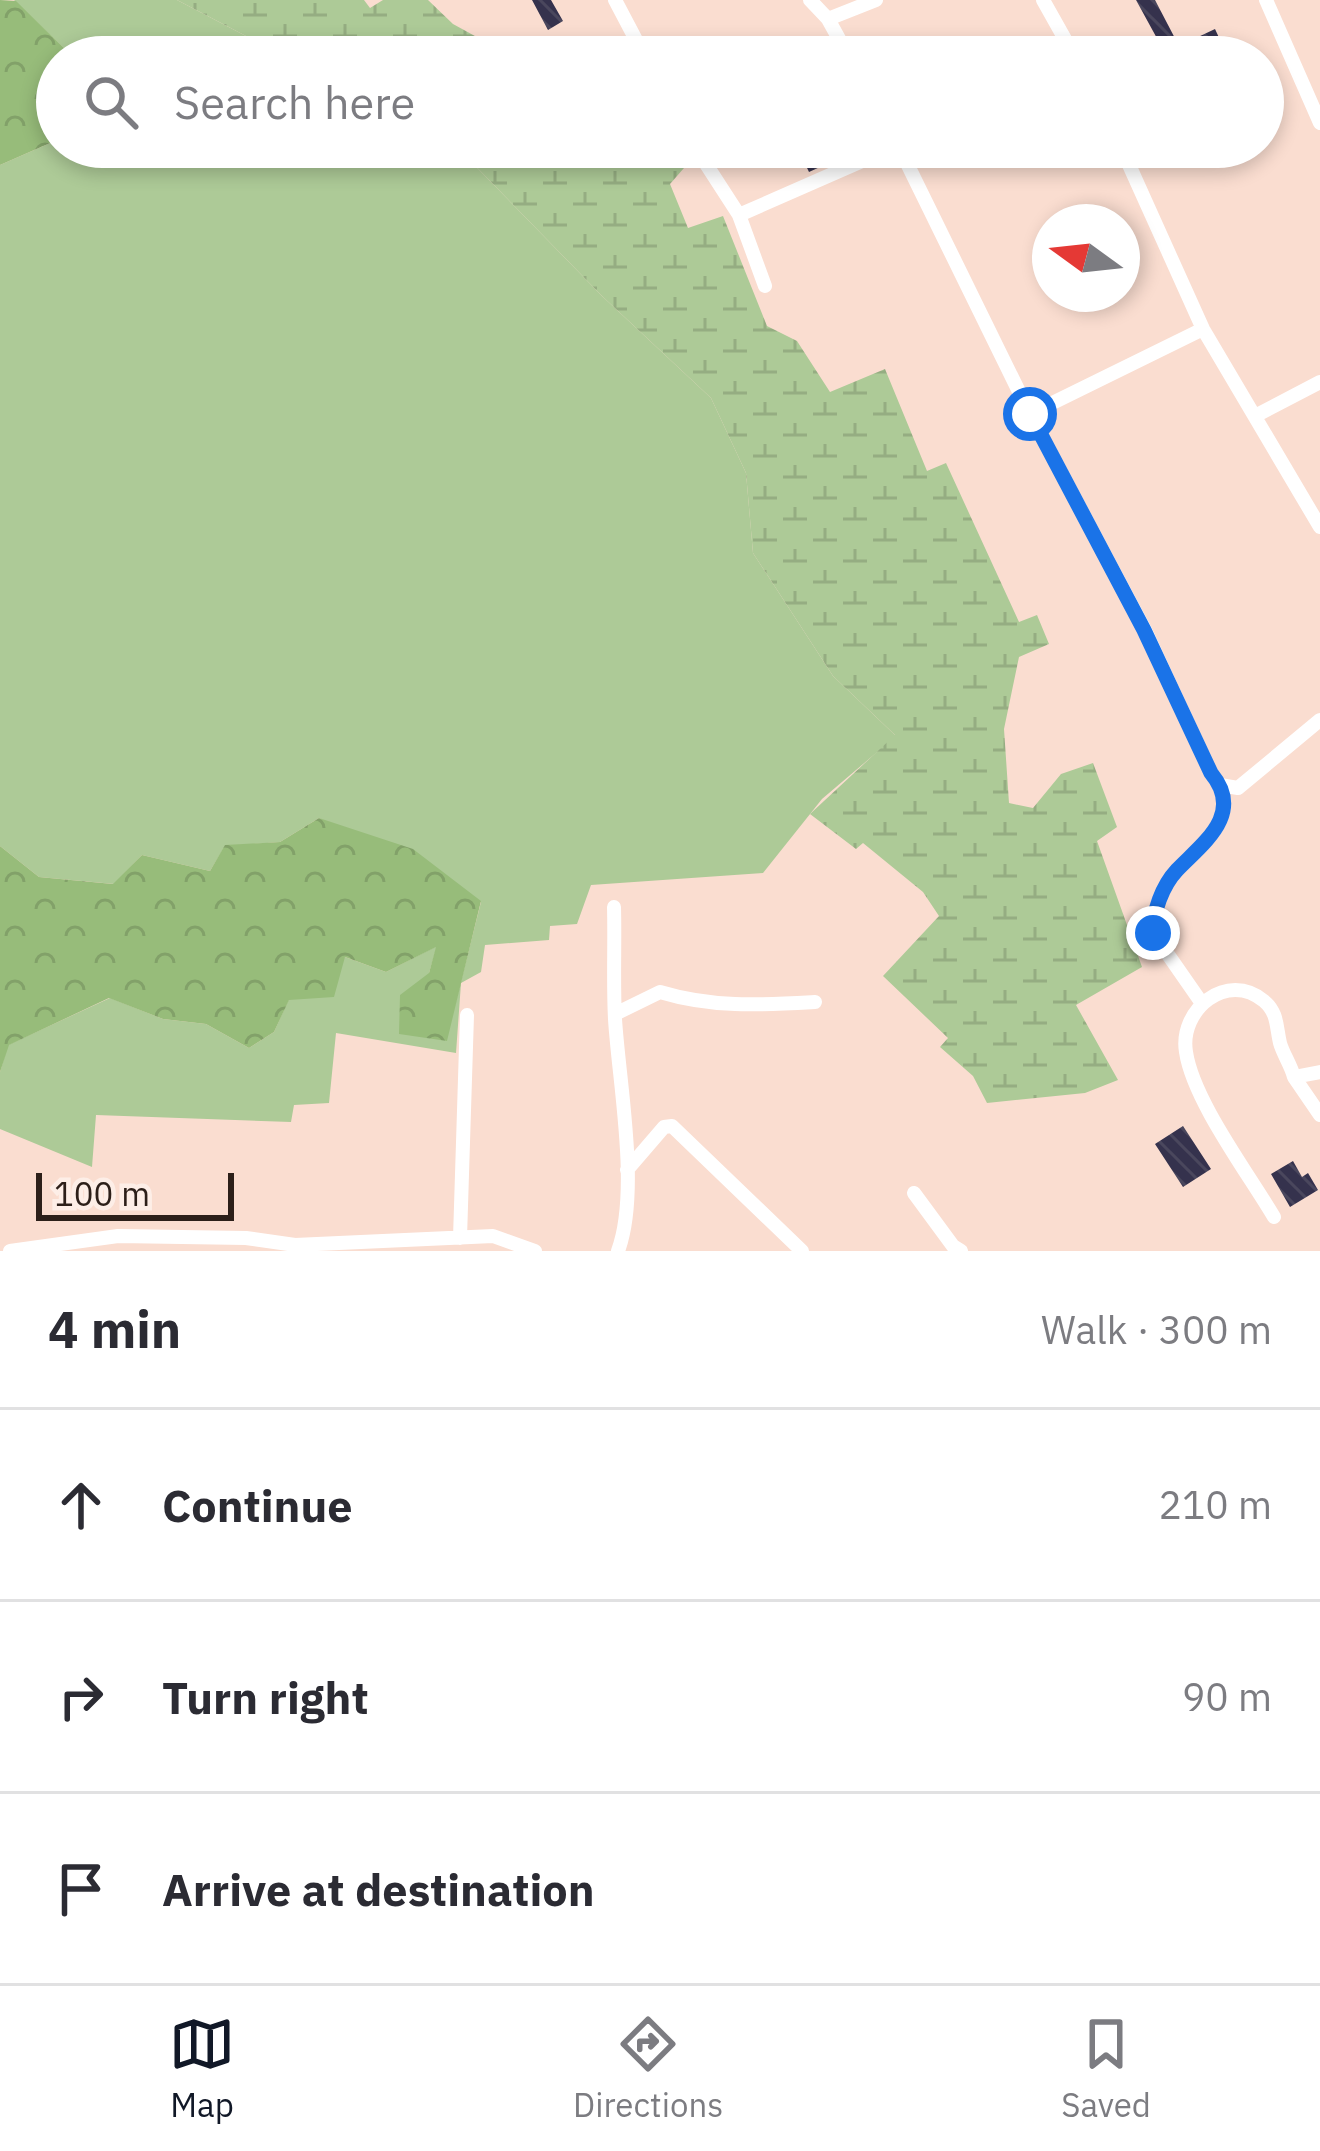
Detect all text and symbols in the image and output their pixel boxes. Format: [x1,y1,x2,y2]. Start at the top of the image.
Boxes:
search box [36,36,1284,168]
icon: search [78,69,144,135]
text: Search here [174,73,415,131]
north arrow [1032,204,1140,312]
route start [1003,387,1057,441]
route end [1126,906,1180,960]
scale bar [36,1167,234,1220]
text: 100 m [54,1172,150,1215]
text: 4 min [48,1296,181,1362]
text: Walk · 300 m [1041,1304,1272,1355]
icon: ahead [48,1472,114,1538]
text: Continue [162,1476,353,1534]
text: 210 m [1159,1479,1272,1530]
icon: right [48,1664,114,1730]
text: Turn right [162,1668,369,1726]
text: 90 m [1182,1671,1272,1722]
icon: arrive [48,1856,114,1922]
text: Arrive at destination [162,1860,595,1918]
tab: Map [169,2011,235,2126]
tab: Directions [573,2011,723,2126]
tab: Saved [1061,2011,1151,2126]

